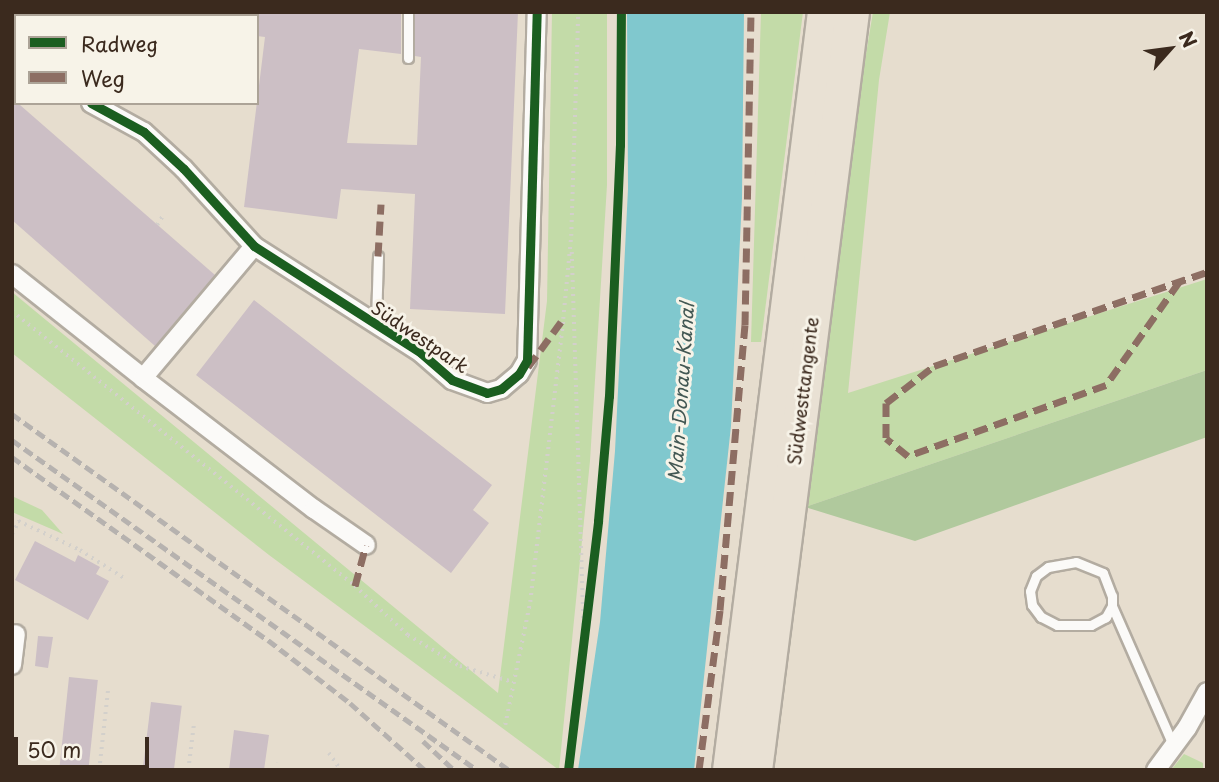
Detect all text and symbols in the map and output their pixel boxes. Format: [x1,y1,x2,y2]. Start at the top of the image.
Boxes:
legend [14,14,259,105]
north arrow [1135,14,1205,84]
text: N [1173,26,1204,52]
text: Radweg [81,27,158,59]
text: Weg [81,62,125,94]
street label: Südwestpark [367,297,473,377]
water label: Main-Donau-Kanal [663,302,699,482]
street label: Südwesttangente [783,316,823,466]
scale bar [18,722,152,766]
text: 50 m [27,733,81,765]

